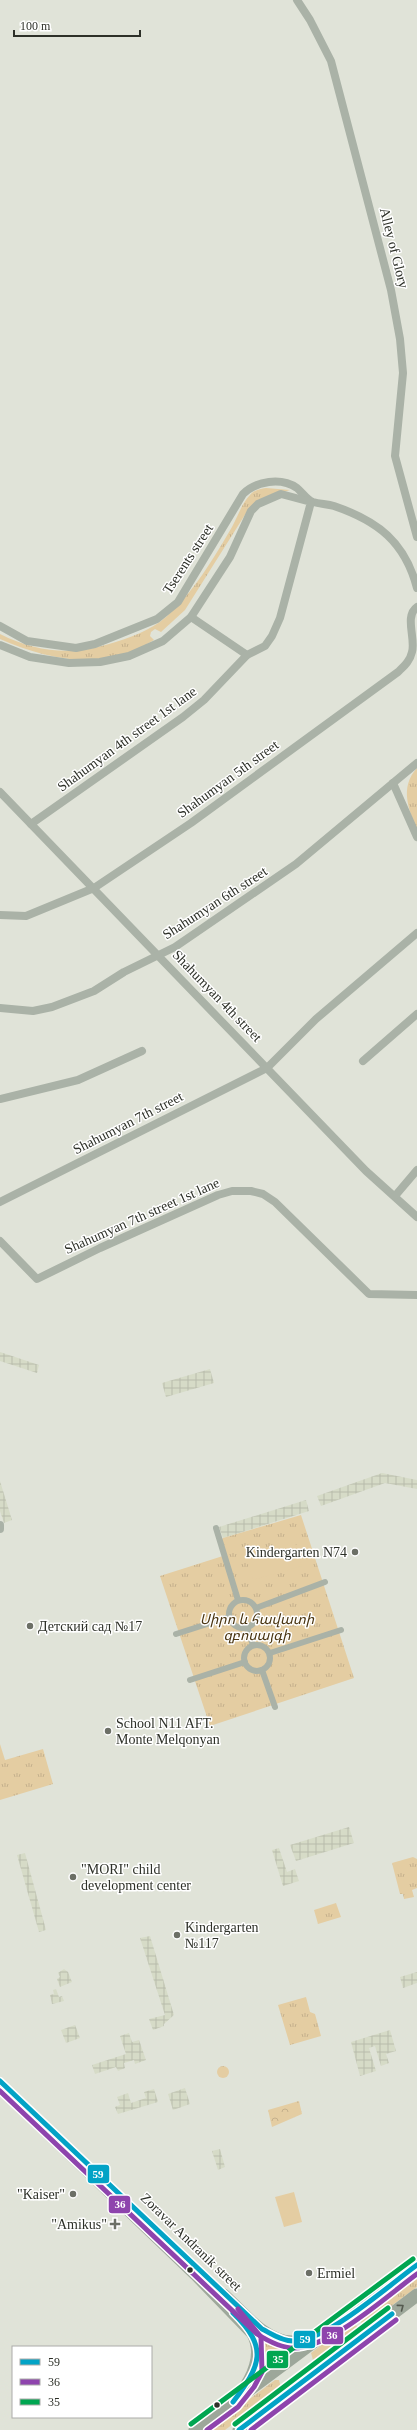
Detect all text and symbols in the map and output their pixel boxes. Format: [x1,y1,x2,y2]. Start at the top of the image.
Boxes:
scale bar [14,12,140,38]
text: 100 m [20,19,51,33]
street label: Alley of Glory [377,206,411,290]
street label: Tserents street [160,521,216,597]
street label: Shahumyan 4th street 1st lane [55,684,199,794]
street label: Shahumyan 5th street [175,737,282,821]
street label: Shahumyan 6th street [160,864,270,942]
street label: Shahumyan 4th street [169,947,265,1045]
street label: Shahumyan 7th street [71,1089,186,1157]
street label: Shahumyan 7th street 1st lane [62,1175,222,1257]
place label: Kindergarten N74 [246,1545,347,1560]
marker: Kindergarten N74 [350,1547,360,1557]
park label: Սիրո և հավատի զբոսայգի [200,1612,315,1644]
place label: Детский сад №17 [38,1619,142,1634]
marker: Детский сад №17 [25,1621,35,1631]
place label: School N11 AFT. Monte Melqonyan [116,1716,220,1747]
marker: School N11 AFT. Monte Melqonyan [103,1726,113,1736]
place label: "MORI" child development center [81,1862,191,1893]
marker: "MORI" child development center [68,1872,78,1882]
place label: Kindergarten №117 [185,1920,259,1951]
marker: Kindergarten №117 [172,1930,182,1940]
line badge: 59 [87,2164,110,2184]
text: 59 [93,2168,104,2180]
place label: "Kaiser" [17,2187,65,2202]
marker: "Kaiser" [68,2189,78,2199]
street label: Zoravar Andranik street [138,2190,244,2294]
line badge: 36 [108,2195,131,2214]
text: 36 [115,2198,126,2210]
place label: "Amikus" [51,2217,107,2232]
marker: "Amikus" [110,2219,120,2229]
unlabelled marker [185,2265,195,2275]
place label: Ermiel [317,2266,355,2281]
marker: Ermiel [304,2268,314,2278]
one-way arrow [397,2305,404,2312]
line badge: 36 [321,2326,344,2345]
text: 36 [327,2329,338,2341]
line badge: 59 [293,2330,316,2349]
text: 59 [300,2333,311,2345]
legend [12,2346,152,2418]
line badge: 35 [266,2350,289,2369]
text: 35 [273,2353,284,2365]
text: 59 [48,2355,60,2369]
text: 36 [48,2375,60,2389]
text: 35 [48,2395,60,2409]
unlabelled marker [212,2400,222,2410]

